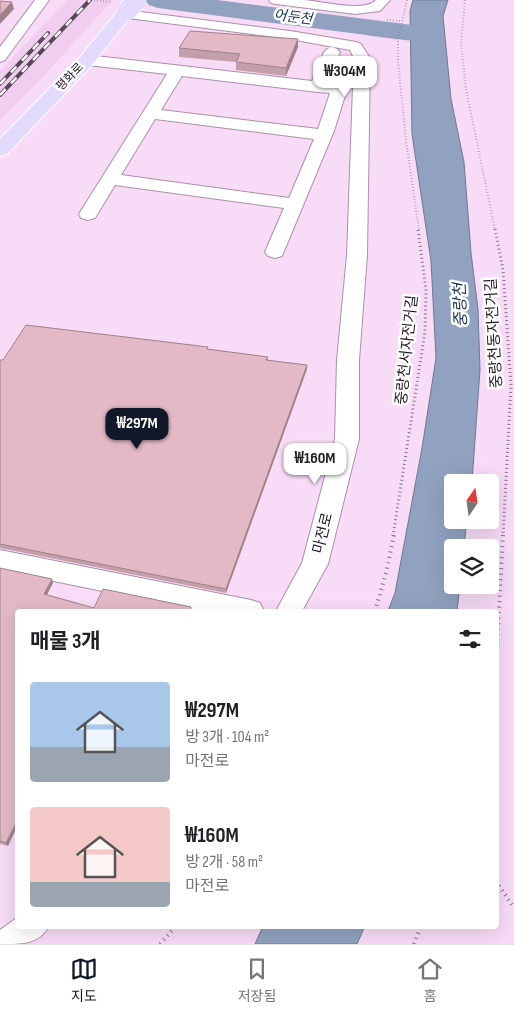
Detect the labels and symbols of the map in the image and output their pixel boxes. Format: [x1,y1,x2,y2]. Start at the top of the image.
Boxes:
water label: 어둔천 [273,6,314,28]
pin: ₩304M [310,56,380,98]
street label: 평화로 [53,60,87,94]
street label: 중랑천동자전거길 [482,277,506,389]
water label: 중랑천 [451,280,471,327]
street label: 중랑천서자전거길 [392,294,422,406]
pin: ₩297M [102,408,172,450]
pin: ₩160M [280,442,350,485]
north arrow [444,474,499,529]
street label: 마전로 [309,511,337,555]

